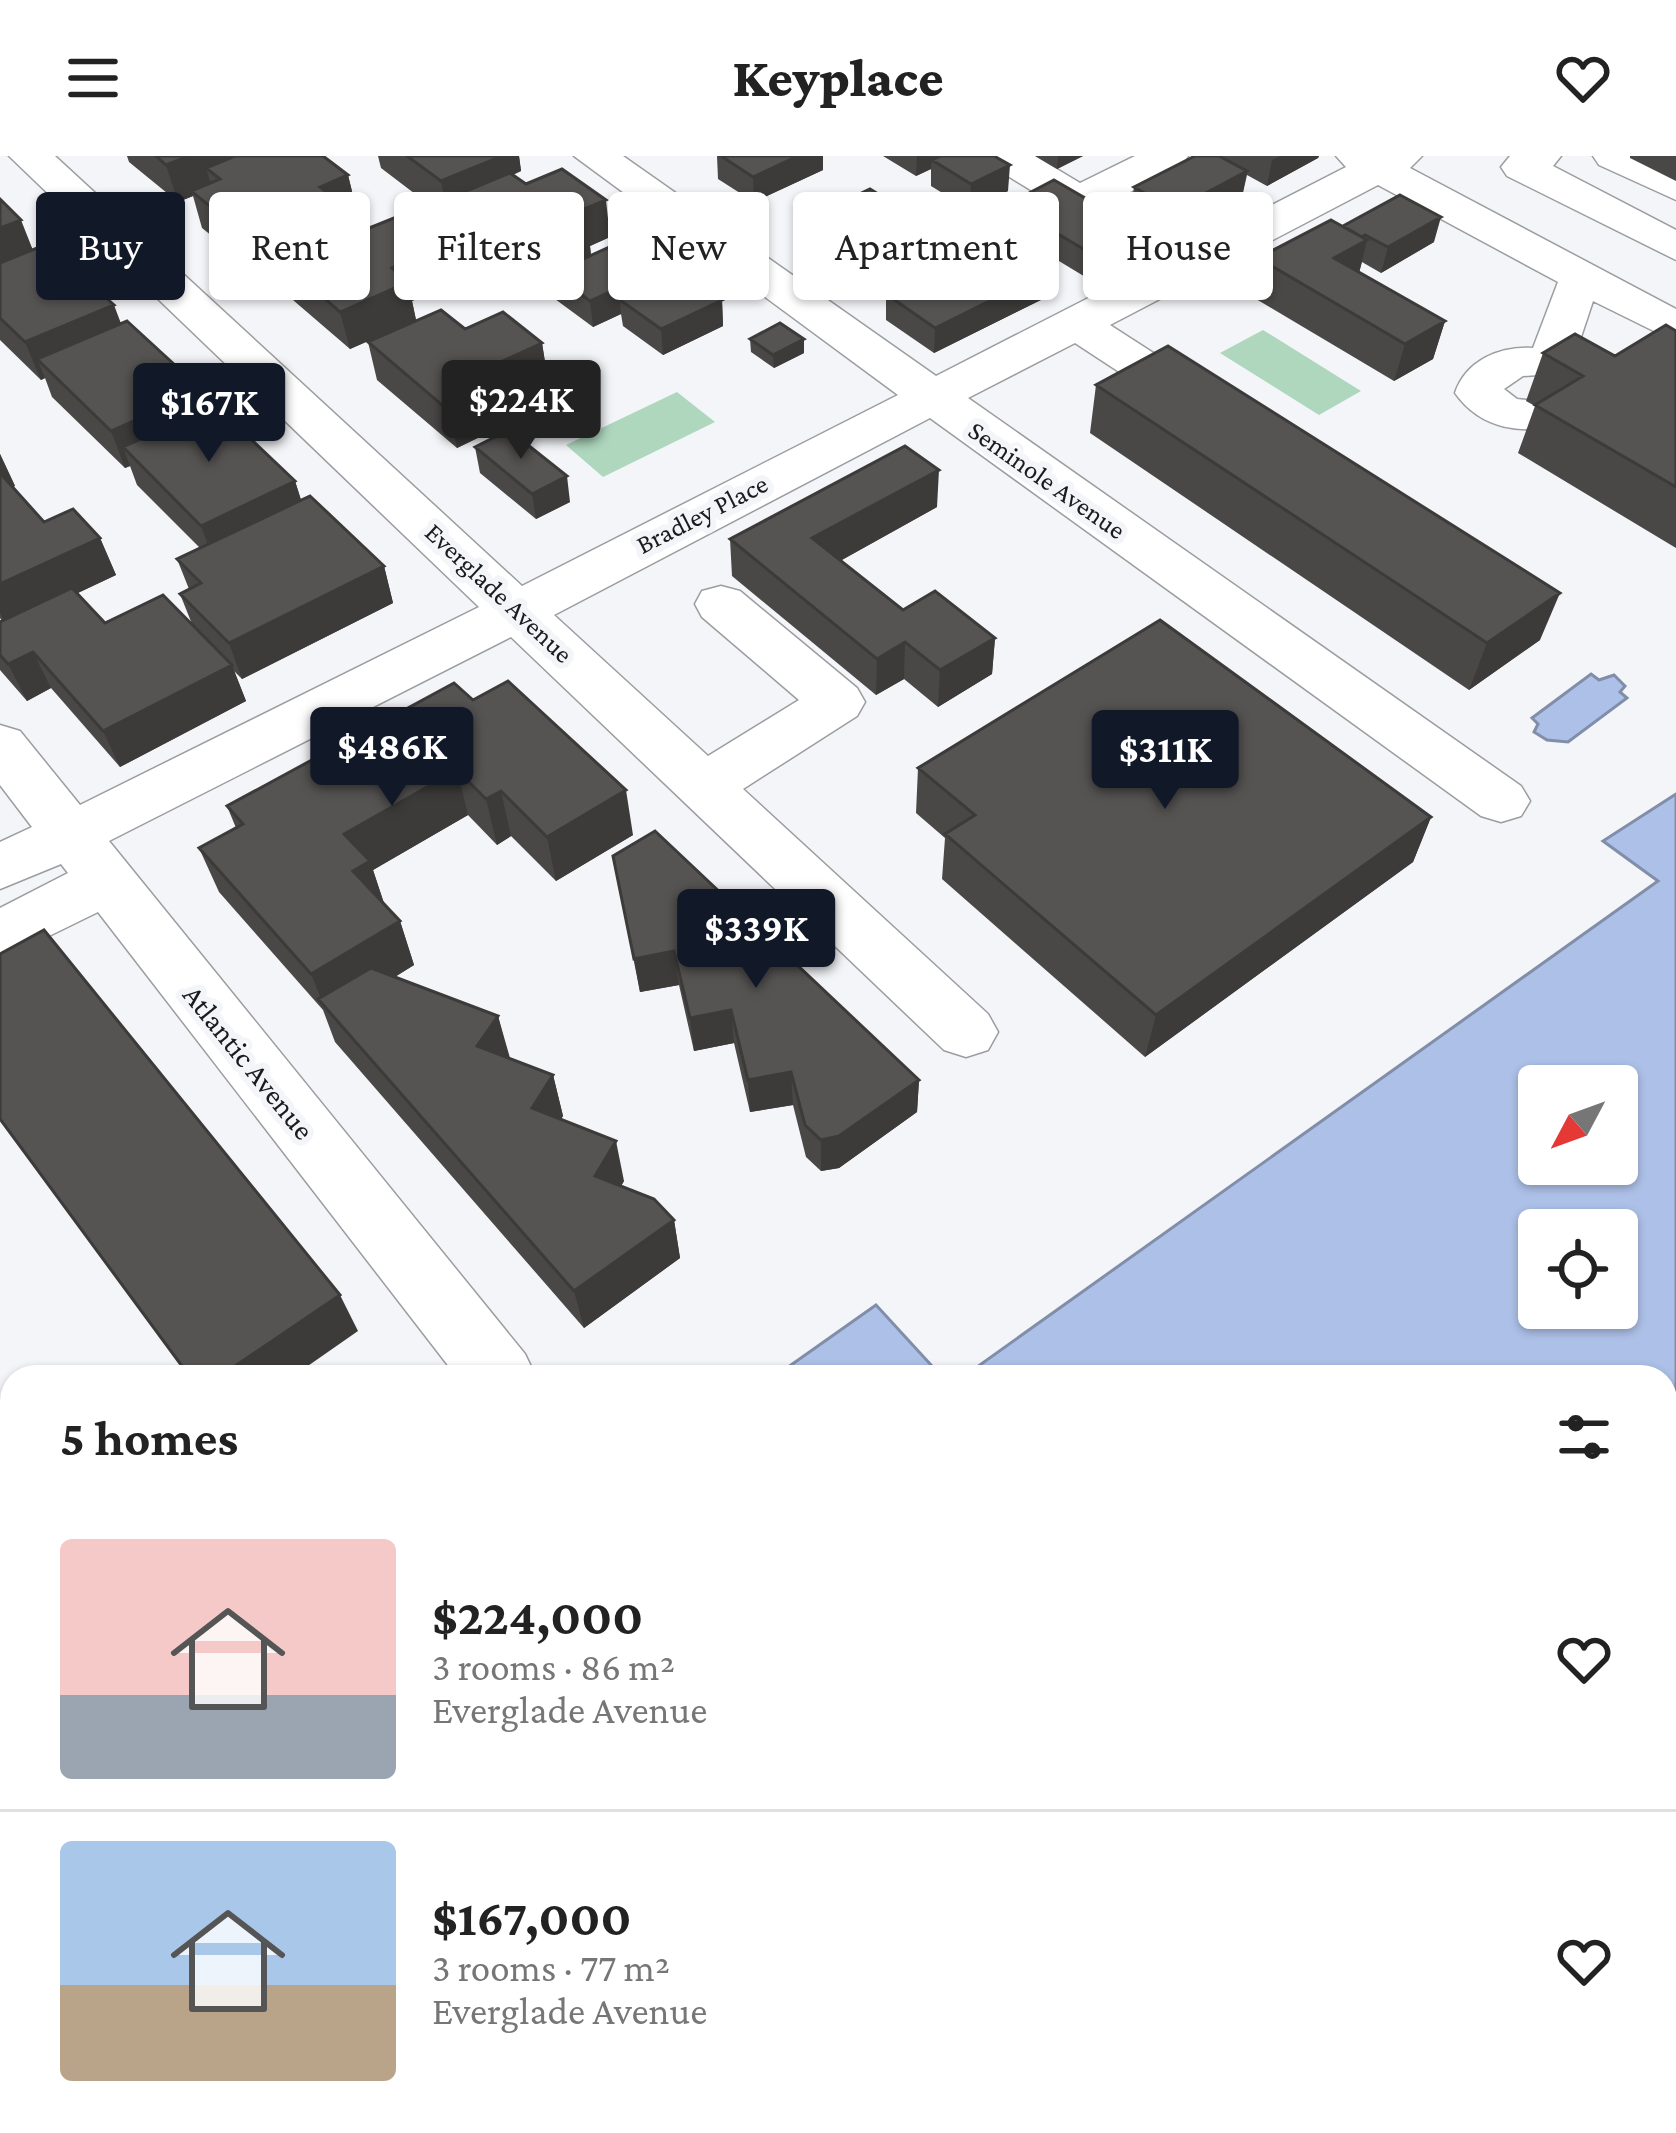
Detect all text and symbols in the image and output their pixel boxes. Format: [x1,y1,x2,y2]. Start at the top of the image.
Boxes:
icon: menu [60,45,126,111]
icon: heart [1550,45,1616,111]
text: Keyplace [732,48,944,108]
chip: Buy [36,192,185,300]
chip: Rent [209,192,370,300]
chip: Filters [394,192,584,300]
chip: New [608,192,769,300]
chip: Apartment [793,192,1059,300]
chip: House [1083,192,1273,300]
pin: $224K [437,360,605,462]
pin: $167K [125,363,293,465]
text: $224K [469,377,573,420]
text: $167K [160,380,258,423]
street label: Seminole Avenue [963,415,1131,545]
street label: Bradley Place [631,468,773,560]
street label: Everglade Avenue [419,517,579,669]
pin: $486K [308,707,476,809]
pin: $311K [1081,710,1249,812]
text: $486K [337,724,447,767]
text: $311K [1119,727,1211,770]
pin: $339K [672,889,840,991]
text: $339K [704,906,808,949]
street label: Atlantic Avenue [177,978,321,1146]
north arrow [1518,1065,1638,1185]
map controls [1518,1065,1638,1329]
button: locate [1518,1209,1638,1329]
icon: filters [1551,1404,1617,1470]
text: 5 homes [60,1409,238,1466]
icon: home [156,1587,300,1731]
text: $224,000 [432,1588,643,1645]
icon: heart [1551,1626,1617,1692]
text: 3 rooms · 86 m² [432,1645,675,1688]
text: Everglade Avenue [432,1688,707,1731]
icon: home [156,1889,300,2033]
text: $167,000 [432,1889,632,1946]
icon: heart [1551,1928,1617,1994]
text: 3 rooms · 77 m² [432,1946,670,1989]
text: Everglade Avenue [432,1989,707,2032]

